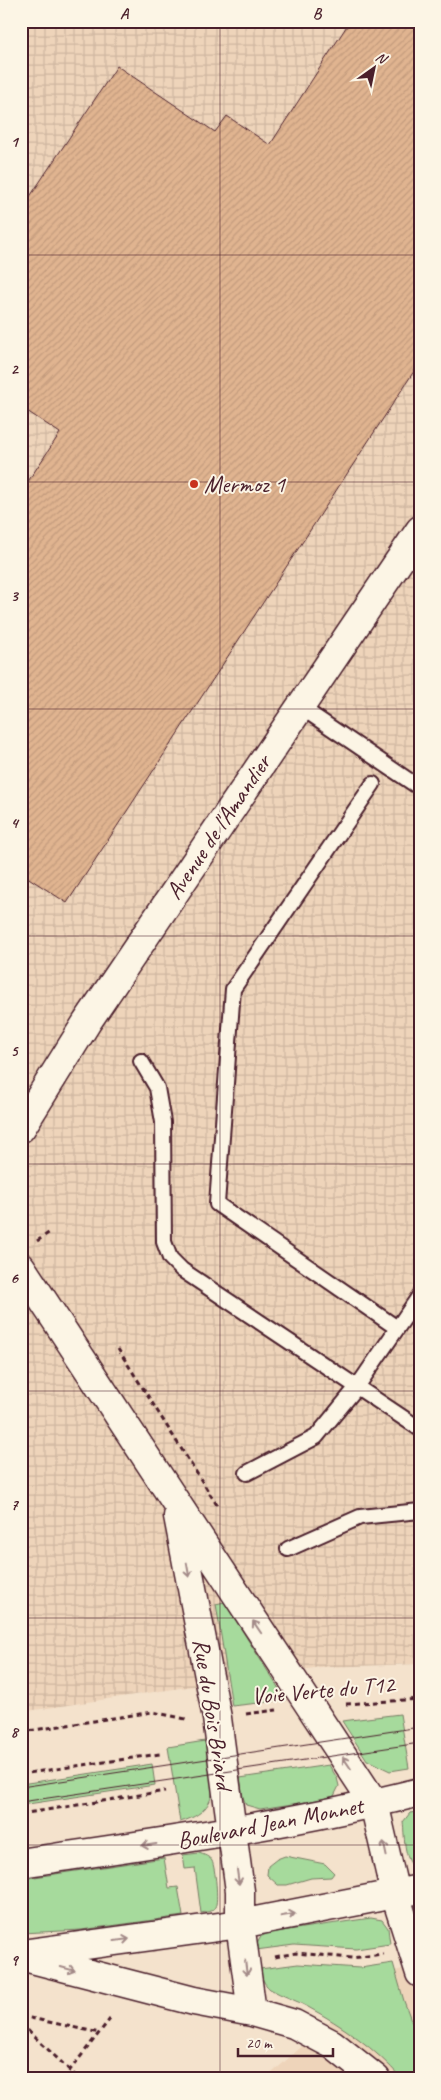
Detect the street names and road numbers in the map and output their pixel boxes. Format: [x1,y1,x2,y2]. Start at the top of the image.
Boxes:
street label: Avenue de l'Amandier [159,747,279,905]
street label: Rue du Bois Briard [186,1636,240,1795]
street label: Voie Verte du T12 [250,1669,398,1711]
street label: Boulevard Jean Monnet [175,1790,367,1856]

